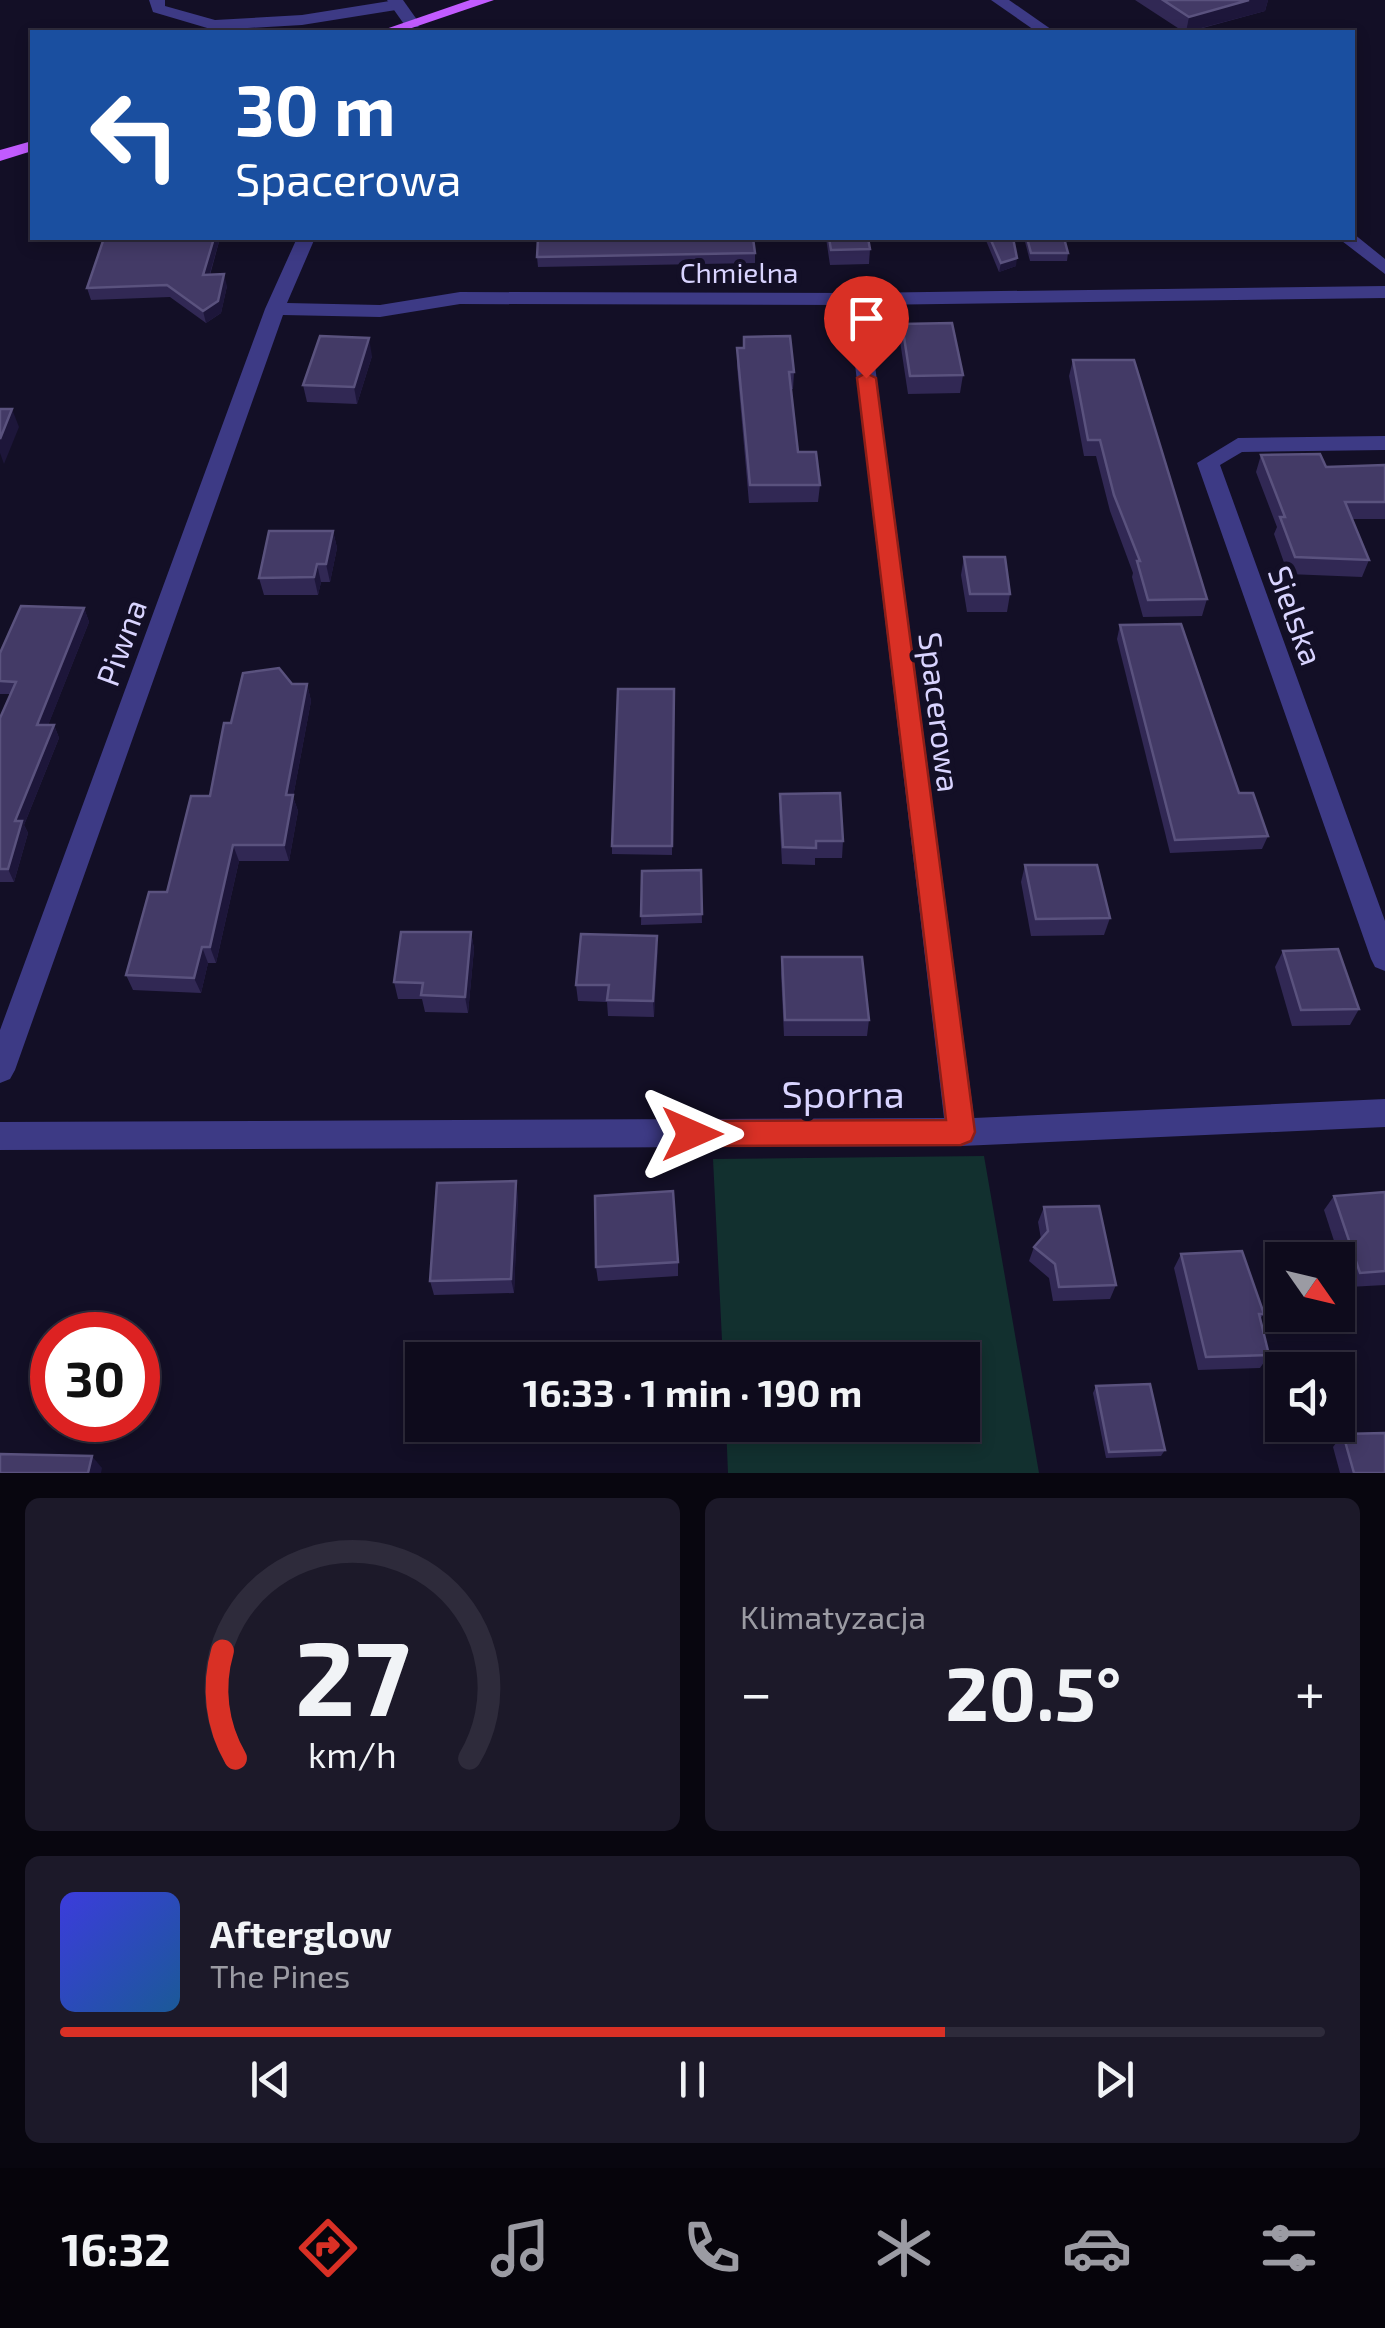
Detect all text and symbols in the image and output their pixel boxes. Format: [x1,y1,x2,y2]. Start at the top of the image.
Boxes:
text: 30 m [235,66,396,150]
icon: left [70,70,200,200]
text: Spacerowa [235,151,461,205]
street label: Chmielna [680,255,798,289]
pin [824,276,909,379]
icon: arrive [839,291,894,346]
street label: Sielska [1262,560,1332,670]
street label: Piwna [87,594,153,690]
street label: Spacerowa [912,630,970,794]
street label: Sporna [781,1070,905,1116]
position arrow [640,1082,744,1186]
north arrow [1265,1242,1355,1332]
map controls [1265,1242,1355,1442]
speed limit sign: 30 [30,1312,160,1442]
button: sound [1265,1352,1355,1442]
text: 16:33 · 1 min · 190 m [523,1369,862,1415]
text: Klimatyzacja [740,1597,926,1635]
text: 27 [295,1612,410,1737]
text: 20.5° [945,1646,1122,1736]
text: − [740,1658,772,1724]
text: + [1295,1658,1325,1724]
text: km/h [308,1732,397,1775]
text: Afterglow [210,1910,392,1956]
text: The Pines [210,1956,350,1994]
icon: previous [243,2052,298,2107]
icon: pause [665,2052,720,2107]
icon: next [1087,2052,1142,2107]
icon: directions [293,2213,363,2283]
icon: music [485,2213,555,2283]
icon: phone [677,2213,747,2283]
icon: climate [869,2213,939,2283]
icon: car [1062,2213,1132,2283]
icon: filters [1254,2213,1324,2283]
text: 16:32 [61,2221,170,2275]

